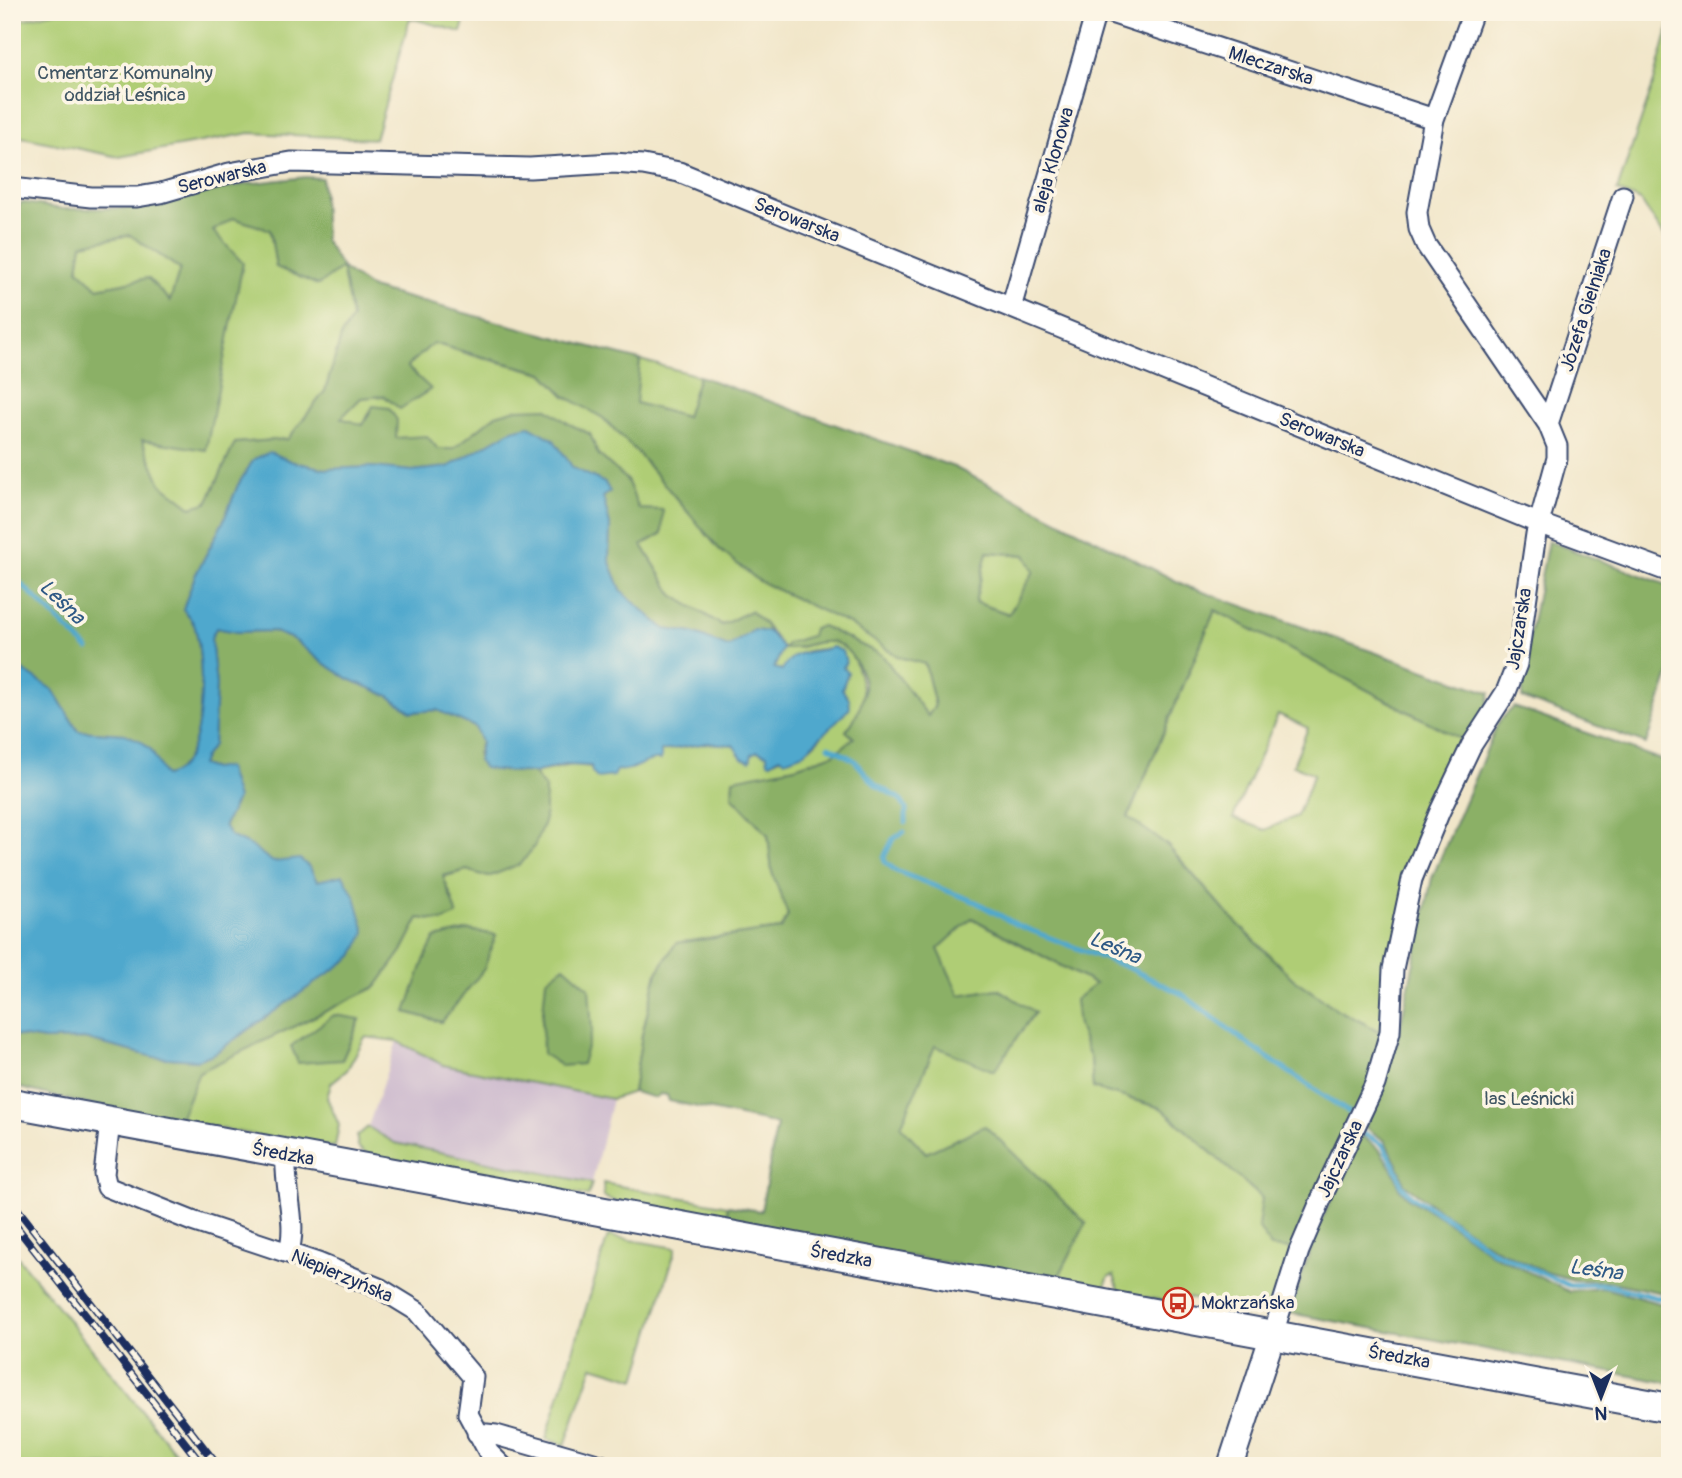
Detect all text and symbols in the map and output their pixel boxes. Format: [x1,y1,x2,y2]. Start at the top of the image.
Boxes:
street label: Mleczarska [1225,41,1317,91]
park label: Cmentarz Komunalny oddział Leśnica [37,61,213,107]
street label: aleja Klonowa [1026,104,1080,216]
street label: Serowarska [175,154,269,200]
street label: Serowarska [751,192,844,248]
street label: Józefa Gielniaka [1555,245,1617,375]
street label: Serowarska [1276,407,1369,463]
water label: Leśna [33,574,91,631]
street label: Jajczarska [1501,586,1537,672]
water label: Leśna [1085,925,1146,971]
park label: las Leśnicki [1484,1087,1574,1111]
street label: Jajczarska [1312,1116,1368,1202]
street label: Średzka [250,1137,316,1171]
street label: Średzka [808,1239,874,1273]
street label: Niepierzyńska [287,1244,397,1308]
water label: Leśna [1568,1253,1625,1287]
bus stop icon: Mokrzańska [1161,1286,1195,1320]
place label: Mokrzańska [1201,1291,1295,1315]
street label: Średzka [1366,1340,1432,1374]
north arrow [1566,1362,1636,1432]
text: N [1594,1401,1607,1425]

